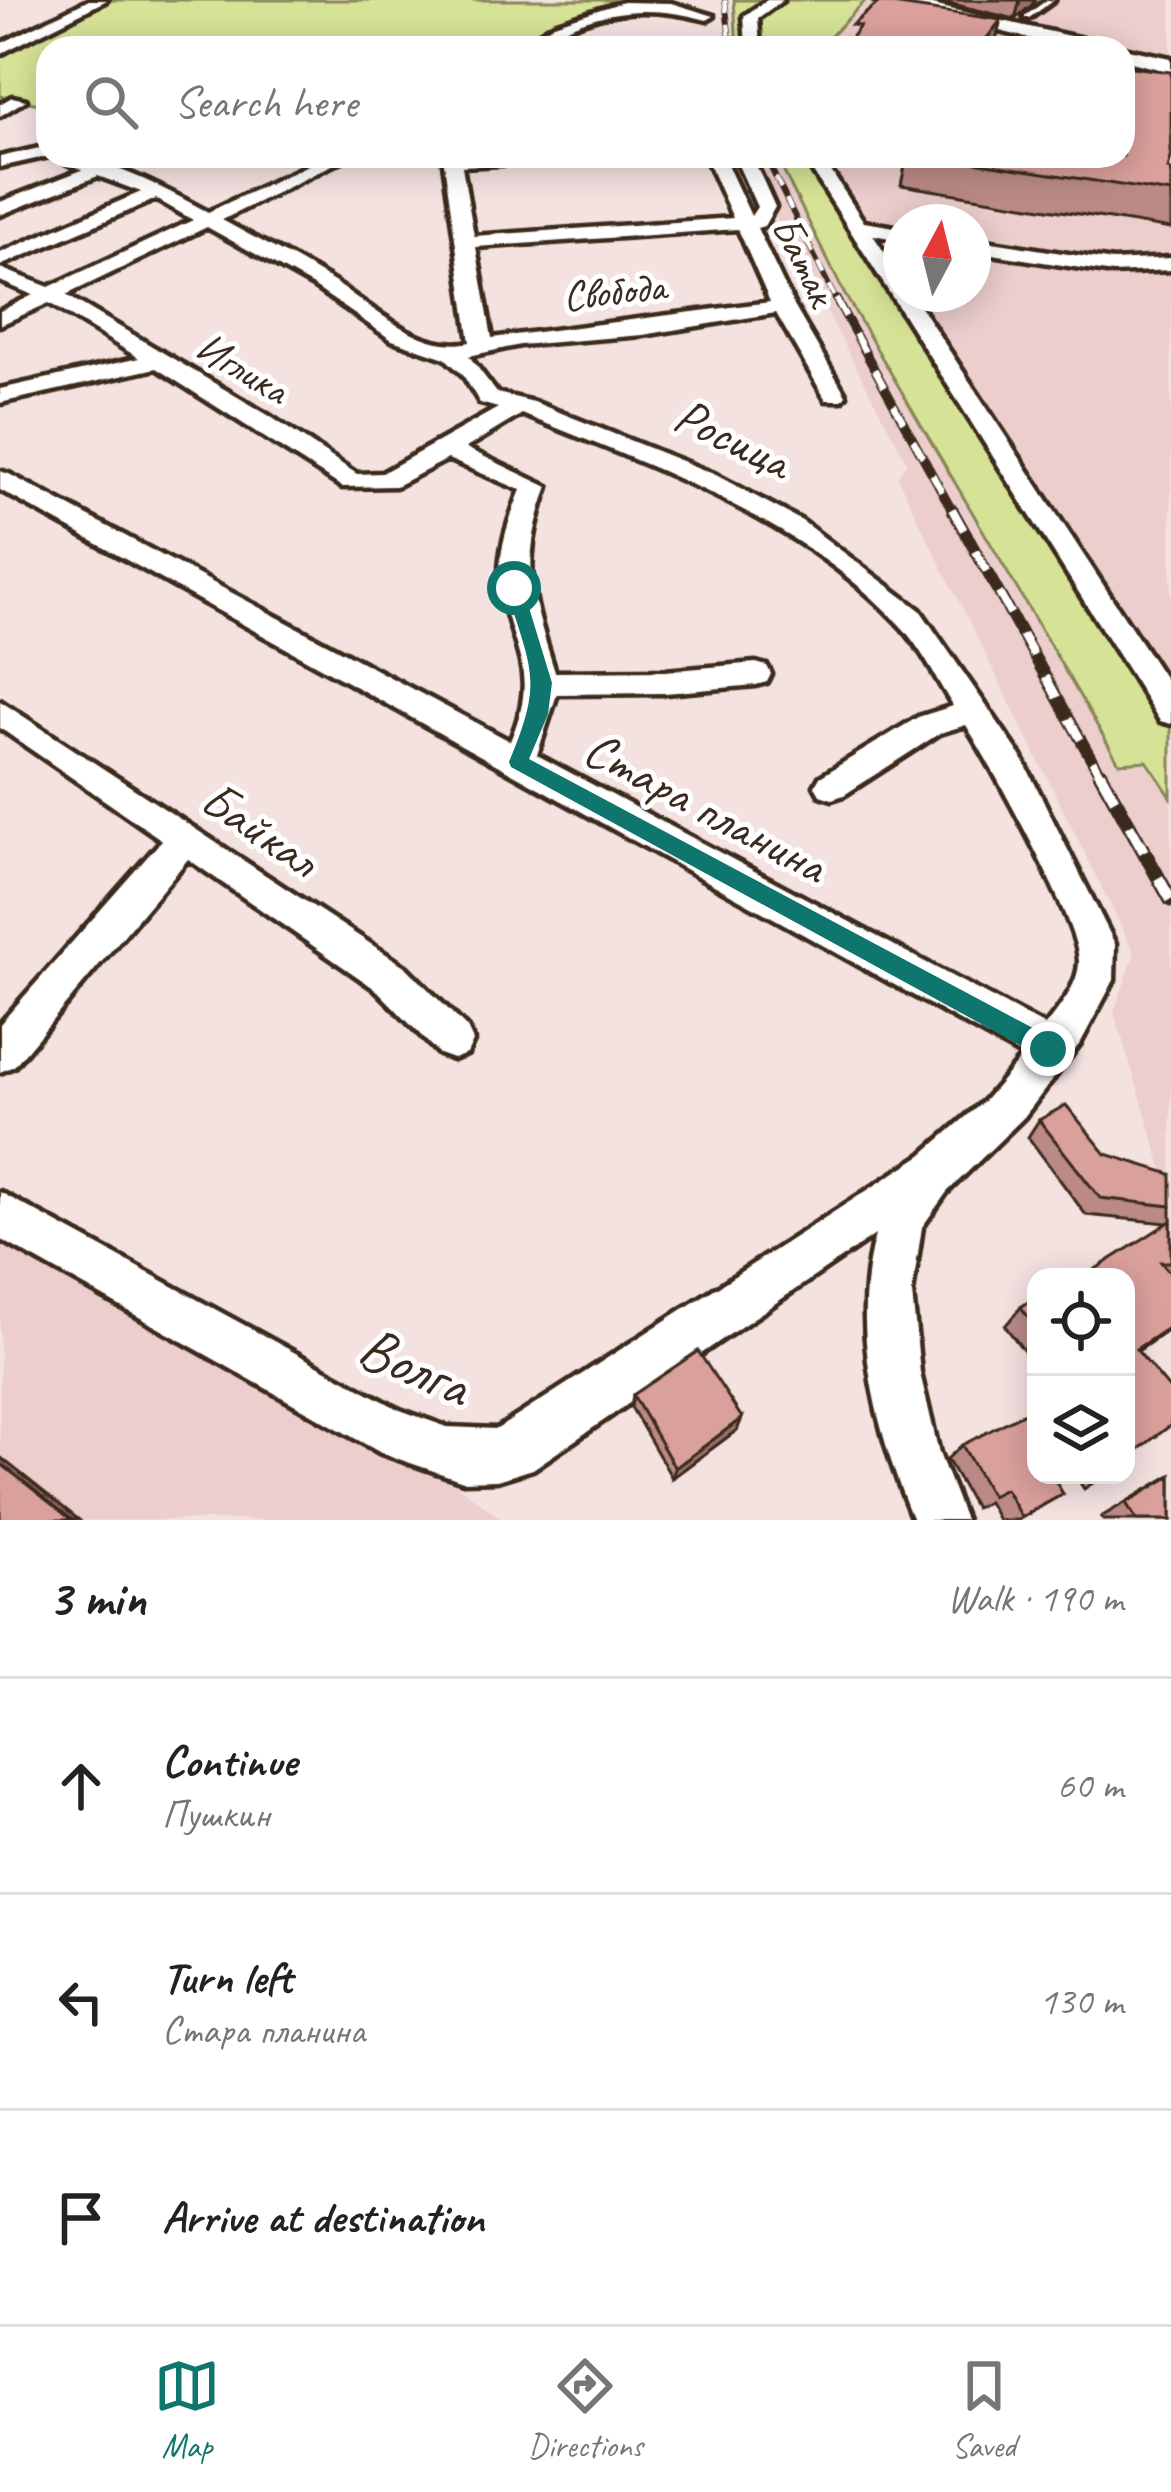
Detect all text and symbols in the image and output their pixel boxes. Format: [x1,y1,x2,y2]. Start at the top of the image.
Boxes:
search box [36,36,1135,168]
icon: search [78,69,144,135]
text: Search here [174,74,357,131]
north arrow [883,204,991,312]
street label: Батак [759,207,850,318]
street label: Свобода [560,259,672,323]
street label: Иглика [186,320,301,418]
street label: Росица [664,383,805,495]
route start [487,561,541,615]
street label: Стара планина [573,716,841,899]
street label: Байкал [189,767,332,893]
route end [1021,1022,1075,1076]
map controls [1027,1268,1135,1484]
button: locate [1027,1268,1135,1376]
street label: Волга [347,1308,486,1425]
button: layers [1027,1376,1135,1484]
text: 3 min [48,1566,146,1630]
text: Walk · 190 m [947,1574,1123,1623]
text: Continue [162,1733,296,1790]
icon: ahead [48,1753,114,1819]
text: 60 m [1057,1761,1123,1810]
text: Пушкин [162,1790,270,1839]
text: Turn left [162,1949,292,2006]
icon: left [48,1969,114,2035]
text: 130 m [1039,1977,1123,2026]
text: Стара планина [162,2006,365,2055]
icon: arrive [48,2185,114,2251]
text: Arrive at destination [162,2189,484,2246]
tab: Map [154,2353,220,2467]
tab: Directions [528,2353,643,2467]
tab: Saved [951,2353,1017,2467]

